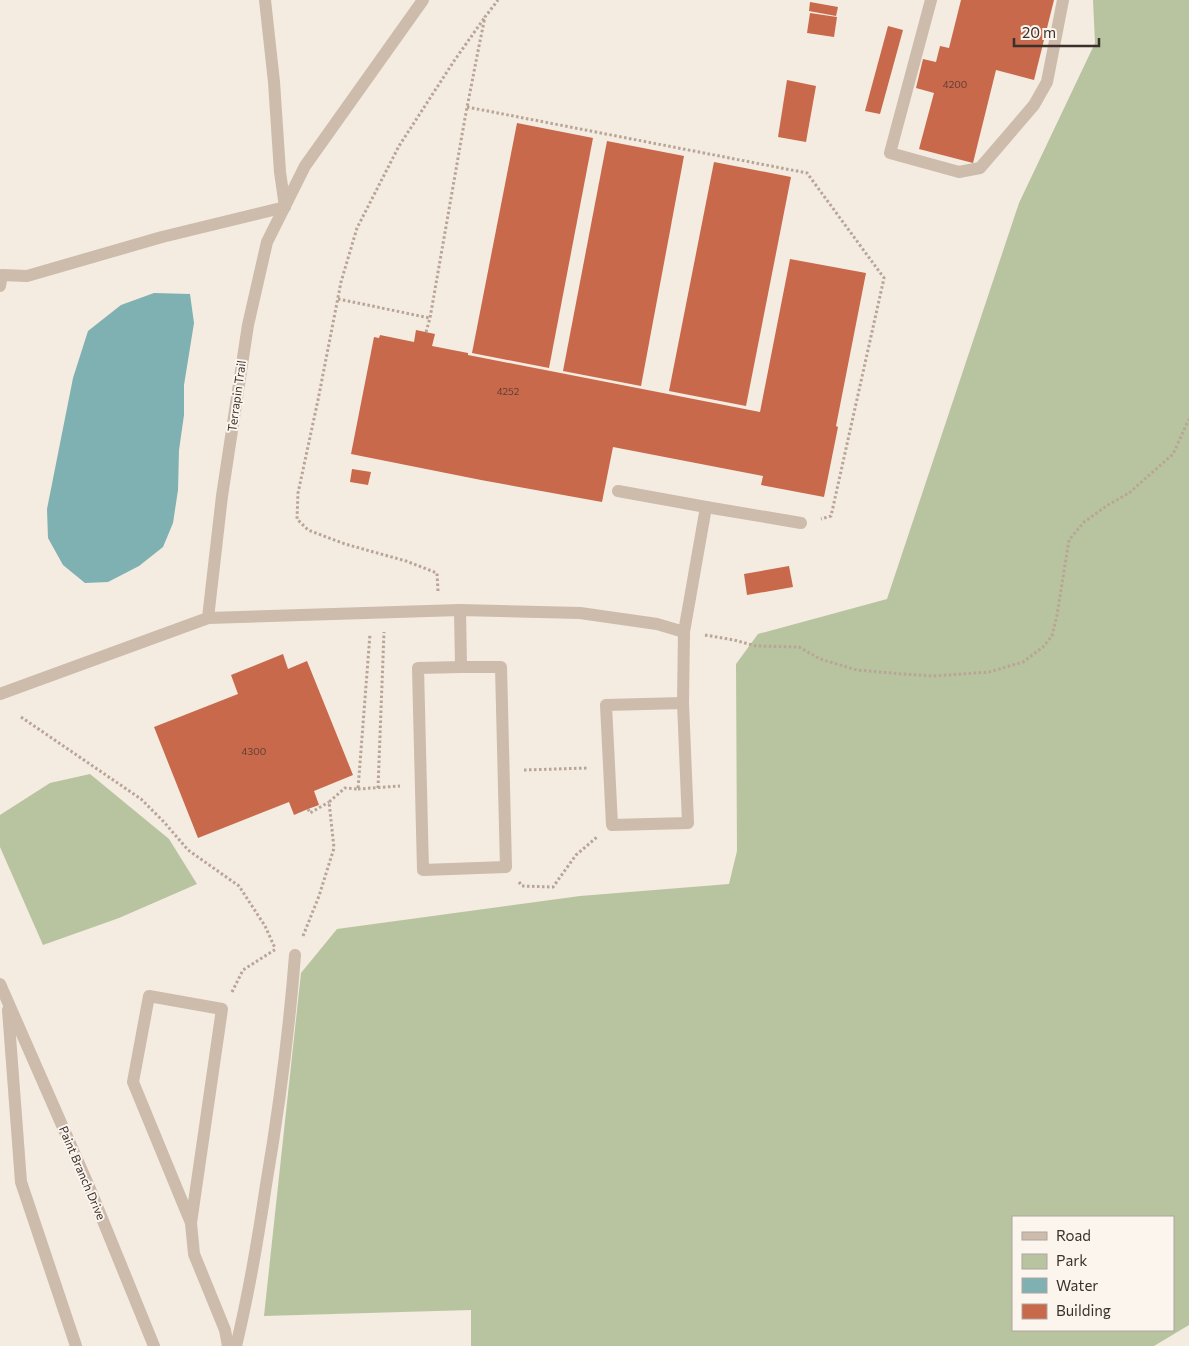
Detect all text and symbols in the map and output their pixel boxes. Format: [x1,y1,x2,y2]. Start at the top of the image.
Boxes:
scale bar [1014,15,1099,47]
text: 20 m [1022,23,1056,41]
house number: 4200 [943,78,967,90]
street label: Terrapin Trail [224,359,248,432]
house number: 4252 [497,385,520,397]
house number: 4300 [242,745,266,757]
street label: Paint Branch Drive [57,1124,109,1222]
legend [1012,1216,1174,1331]
text: Road [1056,1226,1091,1244]
text: Park [1056,1251,1087,1269]
text: Water [1056,1276,1098,1294]
text: Building [1056,1301,1111,1319]

